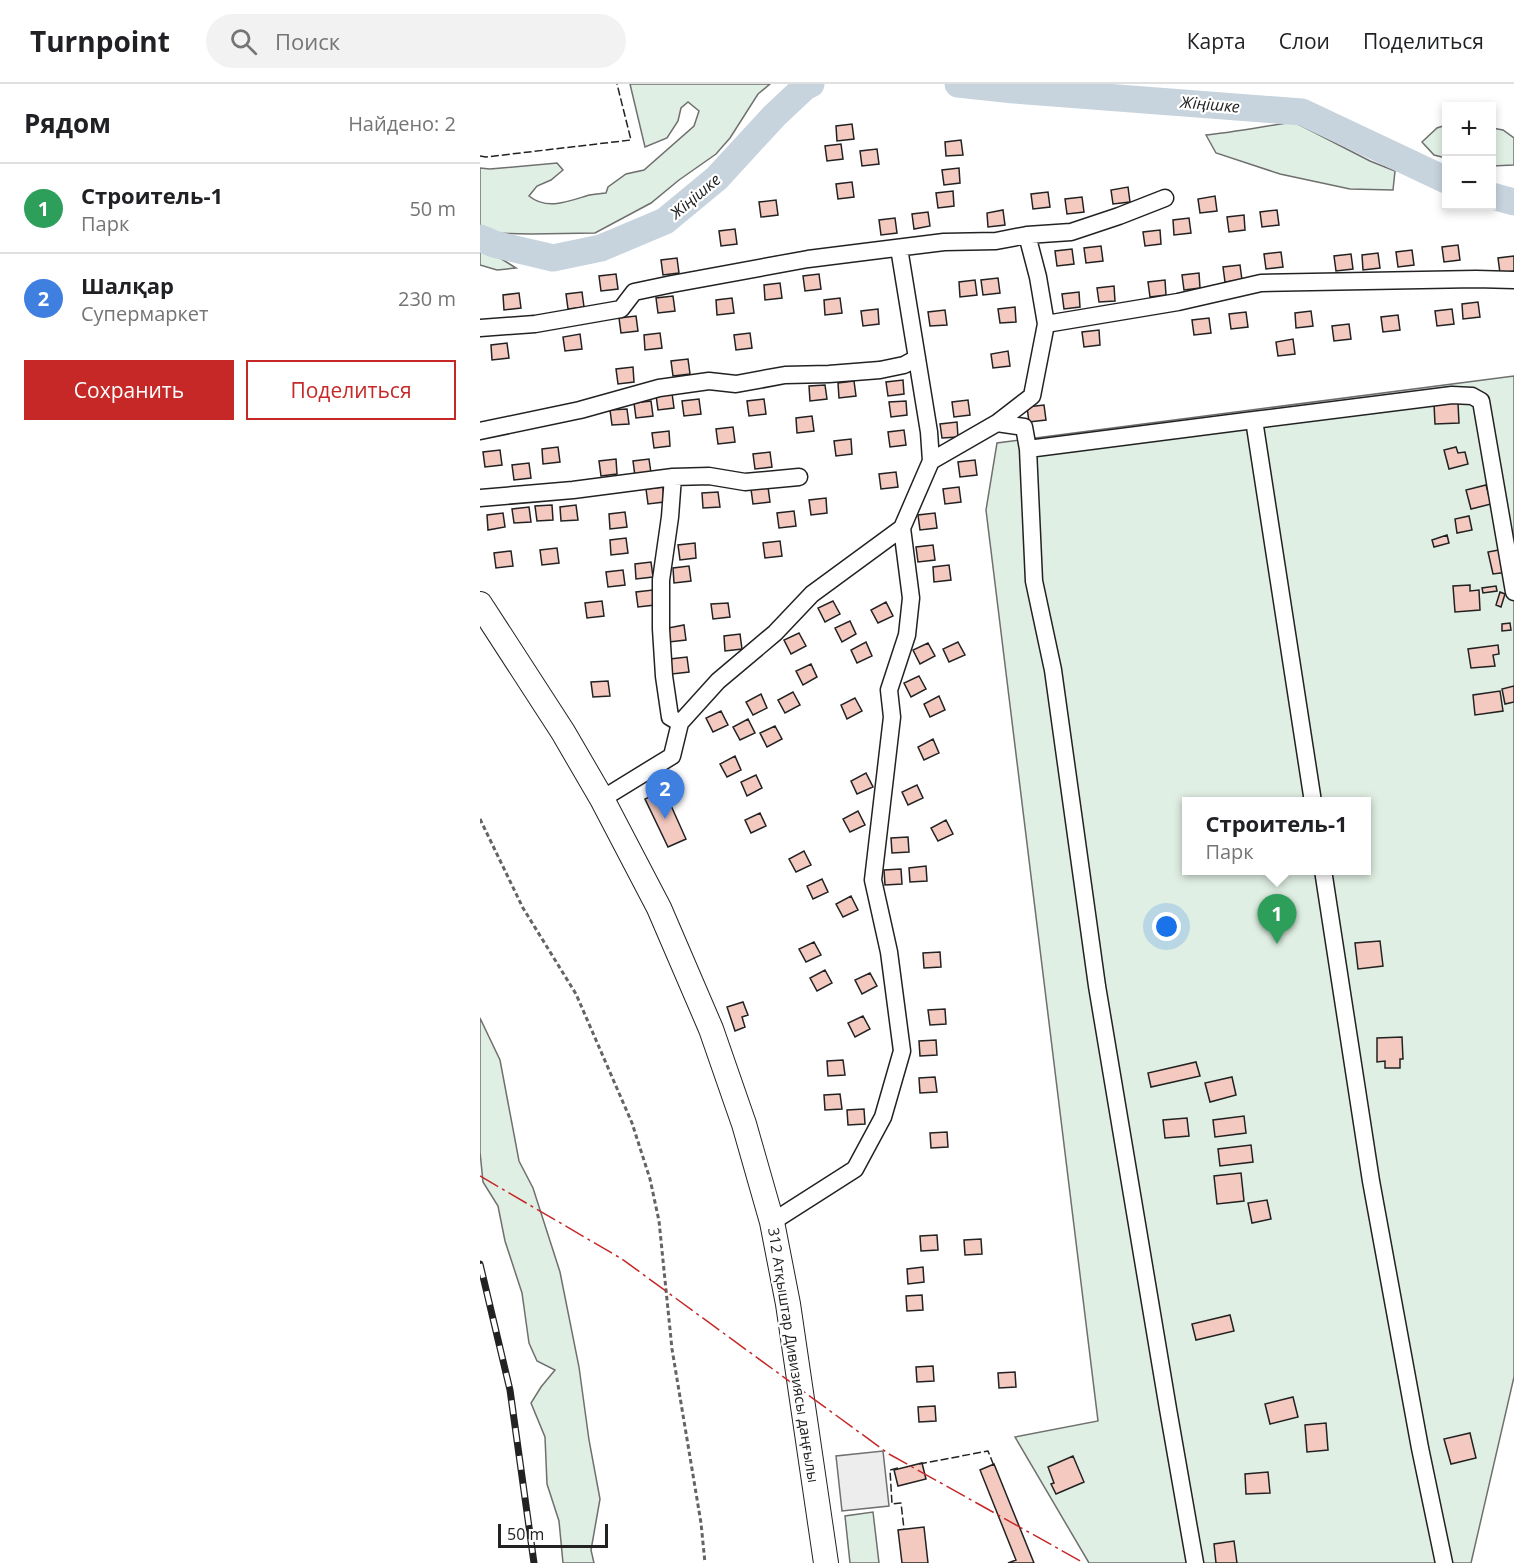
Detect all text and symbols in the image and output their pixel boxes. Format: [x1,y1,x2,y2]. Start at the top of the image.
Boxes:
search box [206,14,626,68]
text: Turnpoint [30,22,170,60]
icon: search [227,25,260,58]
text: Поиск [275,26,340,56]
text: Карта [1187,27,1246,55]
text: Слои [1279,27,1330,55]
text: Поделиться [1363,27,1484,55]
water label: Жіңішке [1178,90,1241,118]
map controls [1442,102,1496,210]
button: + [1442,102,1496,156]
text: Рядом [24,105,111,141]
text: Найдено: 2 [348,110,456,137]
button: − [1442,156,1496,210]
water label: Жіңішке [664,168,725,224]
text: Строитель-1 [81,180,223,210]
text: 1 [38,195,49,222]
text: 50 m [409,195,456,222]
text: Парк [81,210,129,237]
text: Шалқар [81,270,174,300]
text: 2 [38,285,49,312]
text: 230 m [398,285,456,312]
text: Супермаркет [81,300,208,327]
button: Сохранить [24,360,234,420]
button: Поделиться [246,360,456,420]
pin: 2 [646,770,684,819]
popup [1182,797,1371,875]
text: Строитель-1 [1205,808,1348,838]
text: Парк [1205,838,1254,865]
pin: 1 [1258,894,1296,944]
your location [1152,912,1181,941]
street label: 312 Атқыштар Дивизиясы даңғылы [764,1226,824,1484]
scale bar [498,1521,608,1548]
text: 50 m [507,1523,544,1545]

